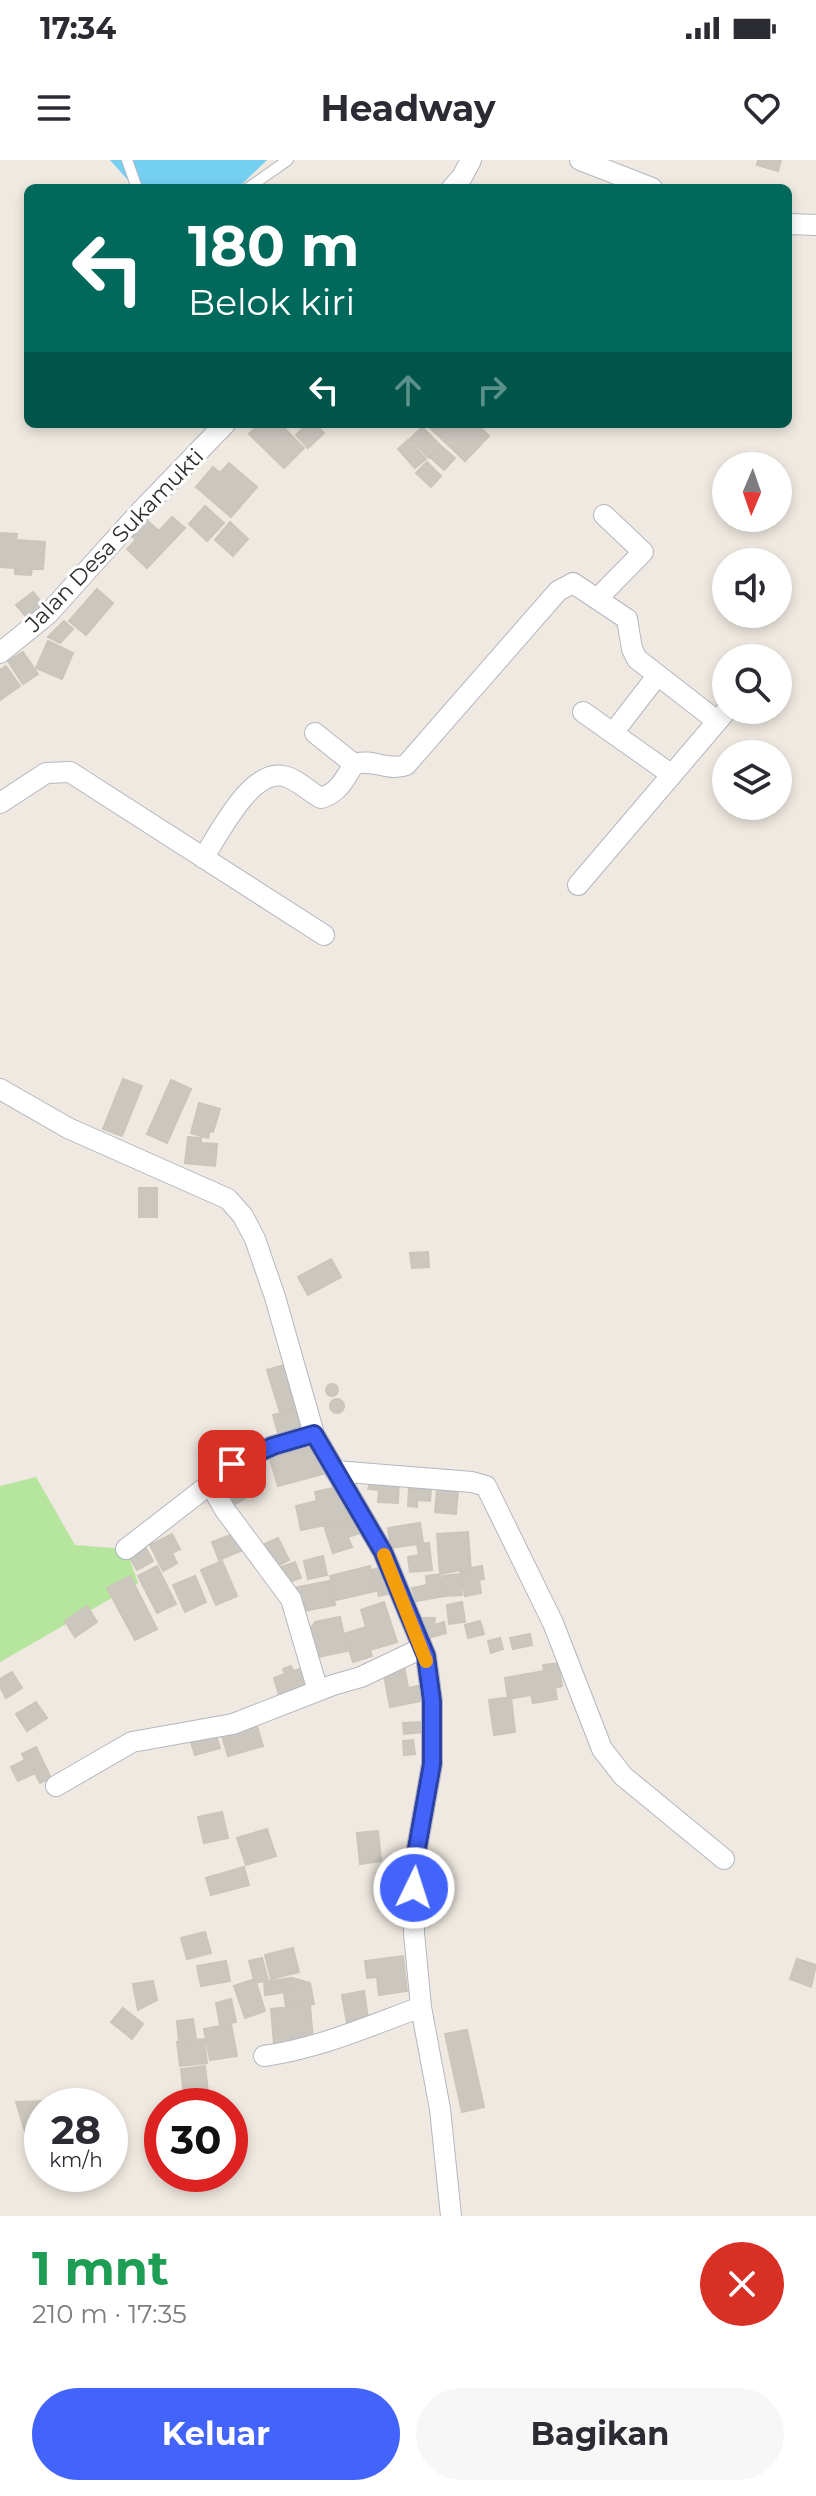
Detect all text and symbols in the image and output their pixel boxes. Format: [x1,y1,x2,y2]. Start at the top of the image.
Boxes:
text: 17:34 [40,10,116,47]
icon: menu [32,86,76,130]
text: Headway [321,86,495,130]
icon: heart [740,86,784,130]
text: 180 m [188,212,360,280]
icon: left [56,216,160,320]
text: Belok kiri [188,280,355,324]
icon: left [302,368,346,412]
icon: ahead [386,368,430,412]
icon: right [470,368,514,412]
street label: Jalan Desa Sukamukti [19,443,209,639]
north arrow [712,452,792,532]
map controls [712,452,792,820]
button: sound [712,548,792,628]
button: search [712,644,792,724]
button: layers [712,740,792,820]
pin [198,1430,266,1498]
icon: arrive [210,1442,254,1486]
position arrow [372,1846,456,1930]
speed limit sign: 30 [144,2088,248,2192]
text: 28 [51,2105,101,2154]
text: km/h [49,2148,103,2172]
text: 1 mnt [32,2239,169,2297]
button: close [700,2242,784,2326]
text: 210 m · 17:35 [32,2298,187,2330]
button: Keluar [32,2388,400,2480]
button: Bagikan [416,2388,784,2480]

